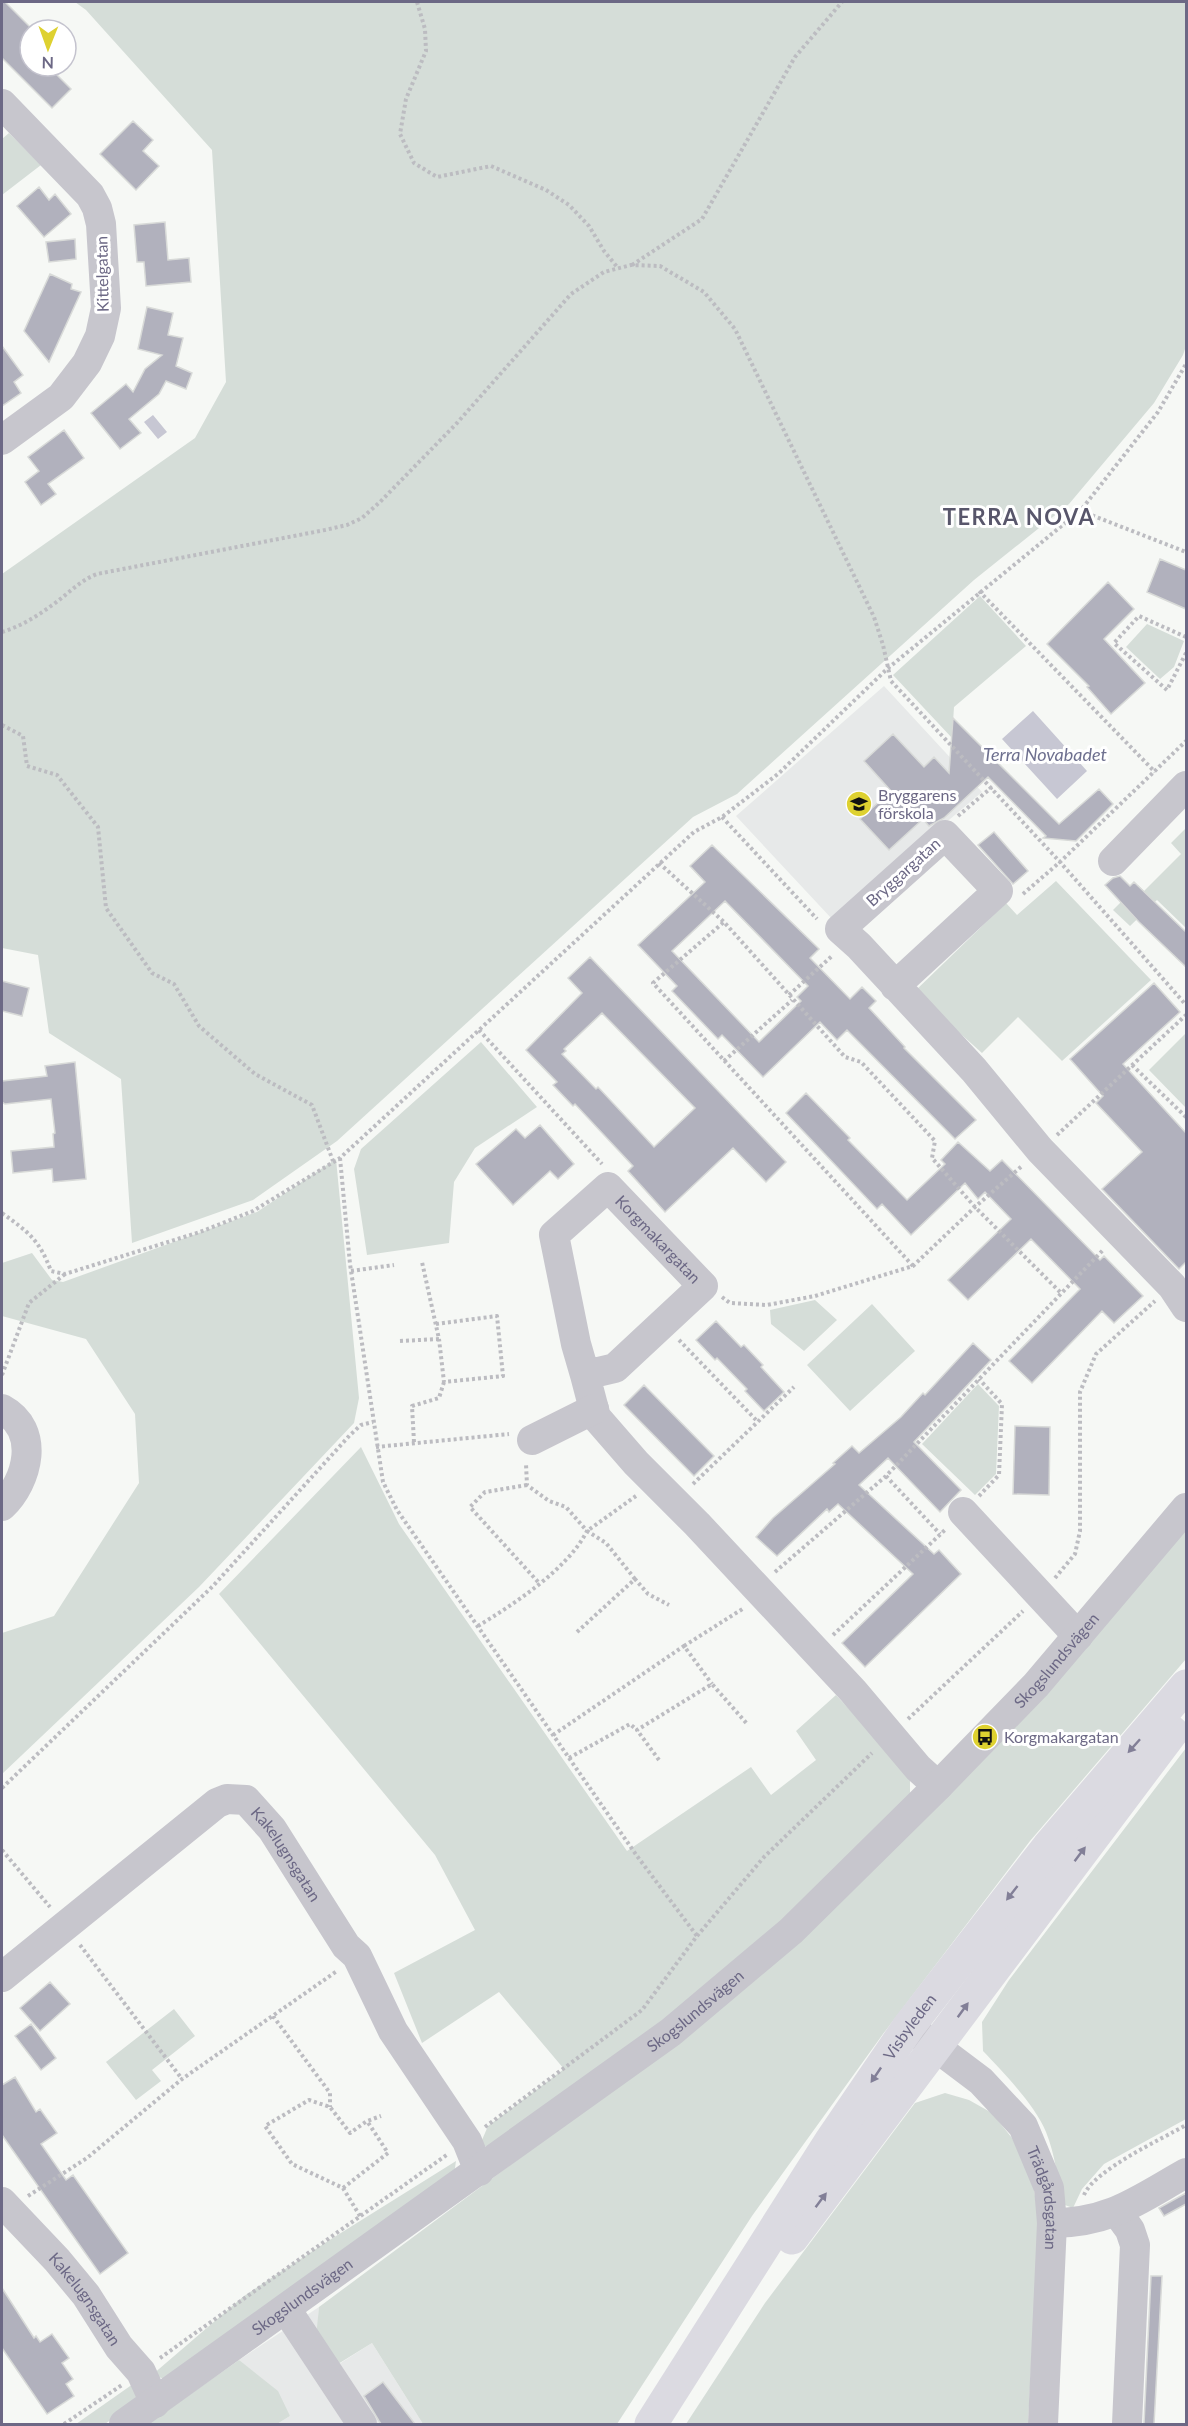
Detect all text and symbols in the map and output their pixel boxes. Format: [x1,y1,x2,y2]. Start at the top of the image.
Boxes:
north arrow [18,18,78,78]
text: N [41,54,54,73]
street label: Kittelgatan [91,236,112,312]
district label: TERRA NOVA [943,503,1095,530]
water label: Terra Novabadet [983,743,1108,765]
place label: Bryggarens förskola [878,785,956,822]
school or university icon: Bryggarens förskola [844,789,874,819]
street label: Bryggargatan [862,833,944,910]
street label: Korgmakargatan [612,1191,705,1287]
street label: Skogslundsvägen [1009,1609,1102,1711]
bus stop icon: Korgmakargatan [970,1722,1000,1752]
place label: Korgmakargatan [1004,1727,1119,1746]
one-way arrow [1127,1738,1141,1753]
street label: Kakelugnsgatan [248,1803,325,1905]
one-way arrow [1073,1846,1086,1862]
one-way arrow [1006,1885,1018,1900]
street label: Skogslundsvägen [643,1965,747,2055]
street label: Visbyleden [879,1990,940,2063]
one-way arrow [956,2002,968,2017]
one-way arrow [870,2066,882,2082]
street label: Trädgårdsgatan [1023,2143,1062,2251]
one-way arrow [814,2192,826,2207]
street label: Kakelugnsgatan [46,2248,125,2349]
street label: Skogslundsvägen [248,2253,356,2339]

